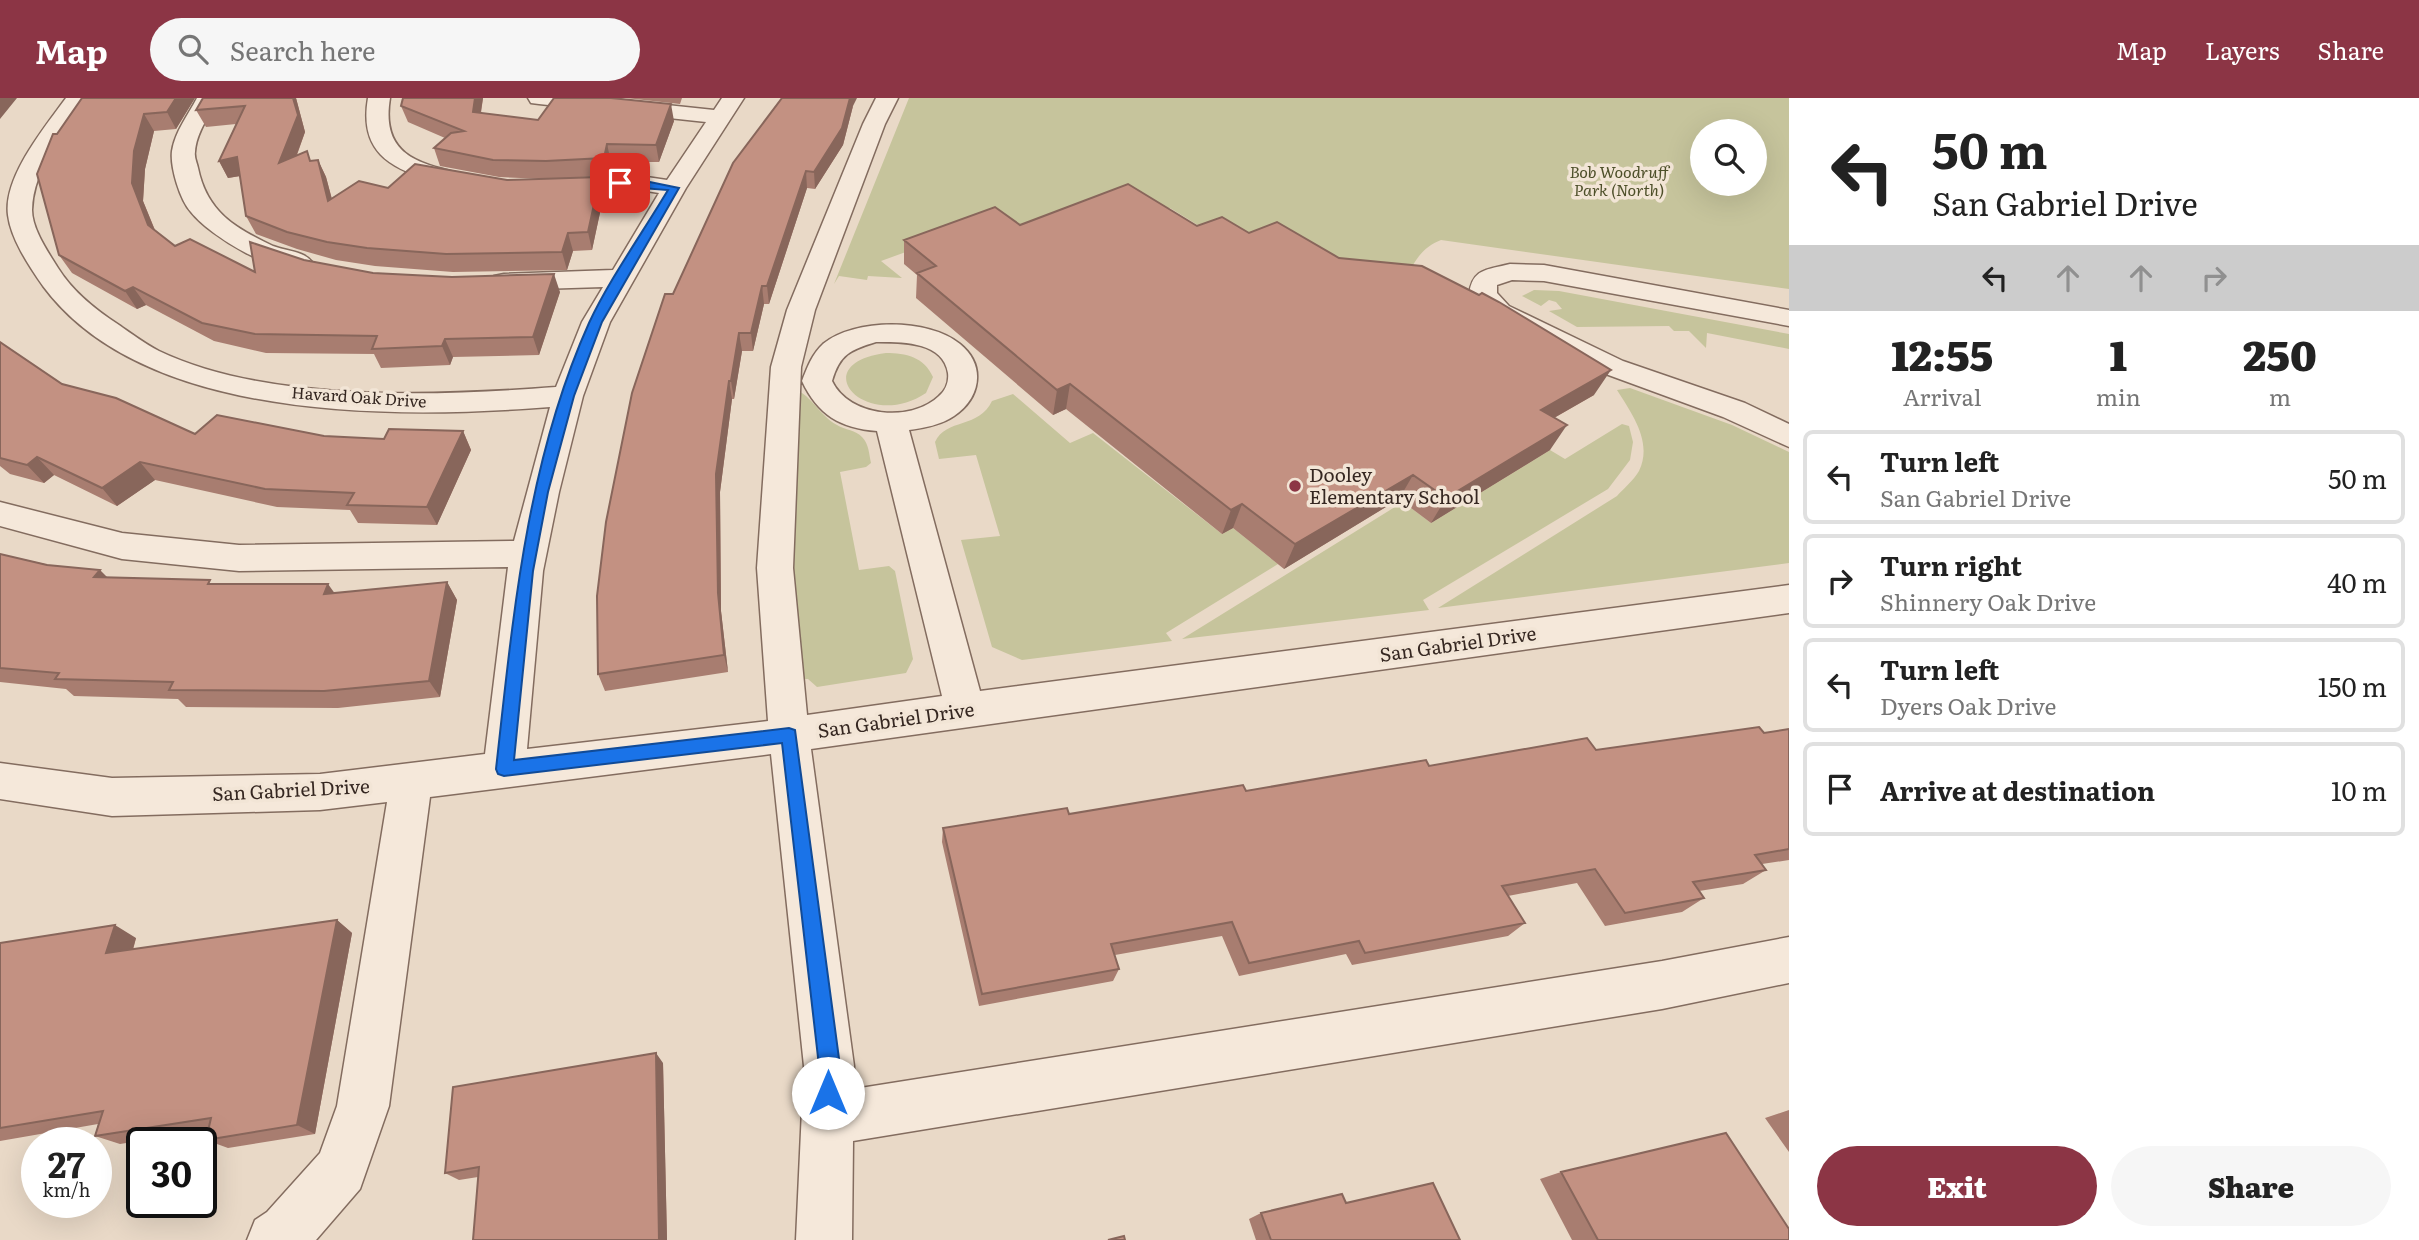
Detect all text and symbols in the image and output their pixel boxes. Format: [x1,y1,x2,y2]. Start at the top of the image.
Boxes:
search box [150,18,640,81]
text: Map [35,25,108,74]
icon: search [174,30,212,68]
text: Search here [230,30,376,69]
text: Map [2116,32,2167,67]
text: Layers [2205,32,2279,67]
text: Share [2317,32,2384,67]
text: 50 m [1932,111,2048,184]
map controls [1690,119,1767,196]
button: search [1690,119,1767,196]
icon: left [1817,126,1908,217]
pin [590,153,650,213]
park label: Bob Woodruff Park (North) [1569,159,1671,201]
icon: arrive [601,164,639,202]
text: San Gabriel Drive [1932,178,2198,226]
icon: left [1976,259,2014,297]
icon: ahead [2049,259,2087,297]
icon: ahead [2122,259,2160,297]
icon: right [2195,259,2233,297]
text: 12:55 [1891,322,1993,384]
text: 1 [2109,322,2127,384]
text: 250 [2243,322,2317,384]
street label: Havard Oak Drive [291,379,427,413]
text: Arrival [1903,379,1982,413]
text: min [2096,379,2141,413]
text: m [2269,379,2291,413]
text: Turn left [1880,441,1999,480]
icon: left [1821,458,1859,496]
text: 50 m [2328,458,2387,497]
place label: Dooley Elementary School [1309,460,1480,510]
marker: Dooley Elementary School [1287,478,1303,494]
text: San Gabriel Drive [1880,480,2071,514]
text: Turn right [1880,545,2022,584]
icon: right [1821,562,1859,600]
text: 40 m [2327,562,2387,601]
text: Shinnery Oak Drive [1880,584,2096,618]
street label: San Gabriel Drive [1378,618,1538,668]
text: Turn left [1880,649,1999,688]
icon: left [1821,666,1859,704]
text: 150 m [2318,666,2387,705]
text: Dyers Oak Drive [1880,688,2057,722]
street label: San Gabriel Drive [816,694,976,744]
icon: arrive [1821,770,1859,808]
text: Arrive at destination [1880,770,2155,809]
text: 10 m [2331,770,2387,809]
street label: San Gabriel Drive [211,771,371,807]
position arrow [791,1056,865,1130]
speed limit sign: 30 [126,1127,217,1218]
text: 27 [48,1137,85,1189]
button: Exit [1817,1146,2097,1226]
button: Share [2111,1146,2391,1226]
text: km/h [43,1176,90,1203]

